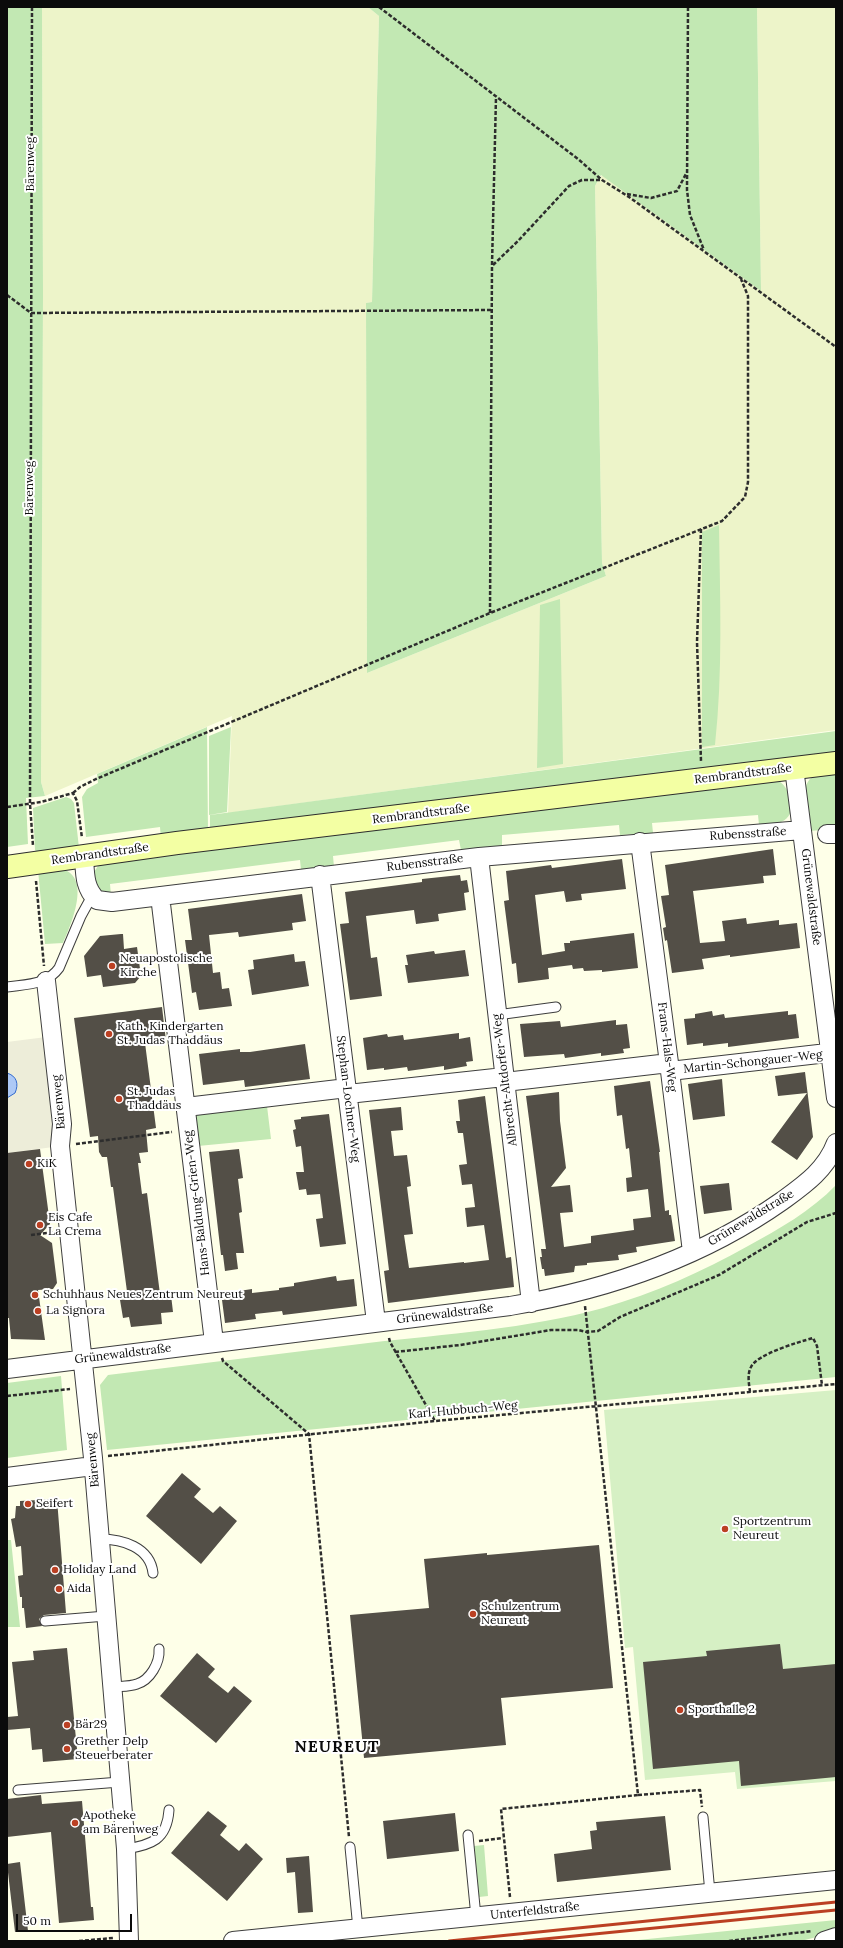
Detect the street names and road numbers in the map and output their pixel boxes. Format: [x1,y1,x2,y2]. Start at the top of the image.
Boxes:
street label: Bärenweg [24,137,38,191]
street label: Bärenweg [23,461,37,515]
street label: Rembrandtstraße [693,761,793,787]
street label: Rembrandtstraße [371,801,471,827]
street label: Rubensstraße [709,824,787,844]
street label: Rembrandtstraße [50,840,150,868]
street label: Grünewaldstraße [798,848,824,946]
street label: Rubensstraße [386,851,464,875]
street label: Frans-Hals-Weg [654,1001,680,1093]
street label: Albrecht-Altdorfer-Weg [490,1013,520,1147]
street label: Stephan-Lochner-Weg [333,1035,363,1163]
street label: Martin-Schongauer-Weg [683,1048,823,1076]
street label: Bärenweg [49,1074,69,1130]
street label: Hans-Baldung-Grien-Weg [181,1129,213,1277]
street label: Grünewaldstraße [705,1187,797,1249]
street label: Grünewaldstraße [396,1301,494,1327]
street label: Grünewaldstraße [74,1341,172,1367]
street label: Karl-Hubbuch-Weg [408,1398,518,1422]
street label: Bärenweg [83,1432,103,1488]
street label: Unterfeldstraße [490,1899,580,1923]

